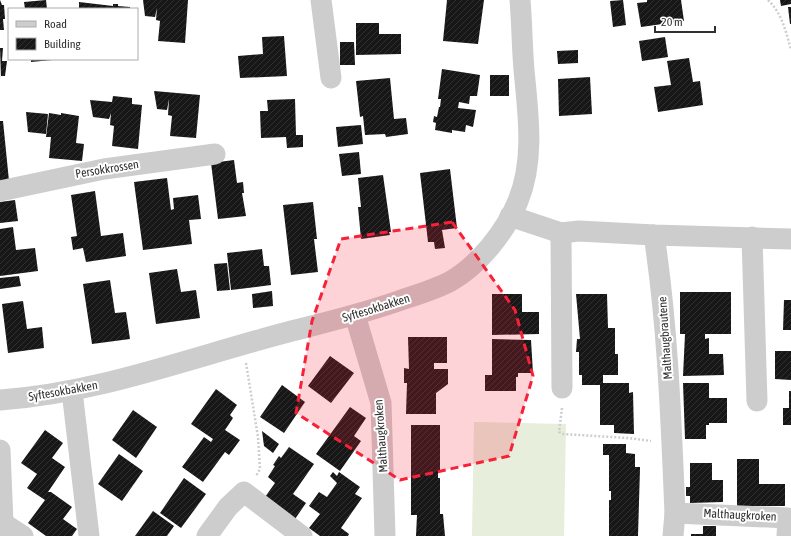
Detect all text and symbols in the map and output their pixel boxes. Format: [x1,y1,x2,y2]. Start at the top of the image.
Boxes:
legend [8,8,138,60]
scale bar [655,8,715,34]
text: 20 m [661,15,683,29]
text: Road [44,17,67,31]
text: Building [44,37,82,51]
street label: Persokkrossen [74,157,140,181]
street label: Syftesokbakken [340,291,412,325]
street label: Malthaugbrautene [655,296,675,380]
street label: Syftesokbakken [27,378,99,404]
street label: Malthaugkroken [371,399,391,473]
street label: Malthaugkroken [703,506,777,524]

